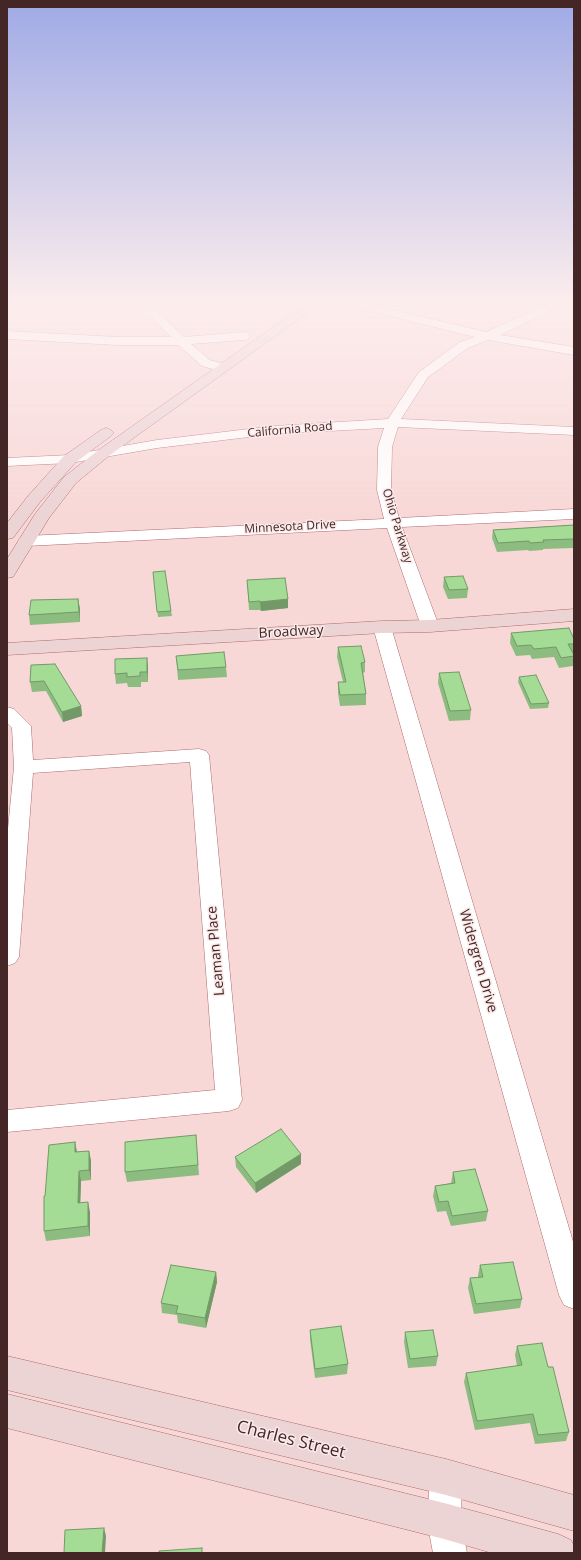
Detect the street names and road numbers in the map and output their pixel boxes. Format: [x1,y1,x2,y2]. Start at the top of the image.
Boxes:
street label: California Road [247,419,333,441]
street label: Ohio Parkway [379,487,415,565]
street label: Minnesota Drive [244,517,336,537]
street label: Broadway [258,622,324,642]
street label: Leaman Place [204,905,228,997]
street label: Widergren Drive [455,908,501,1014]
street label: Charles Street [235,1417,347,1463]

